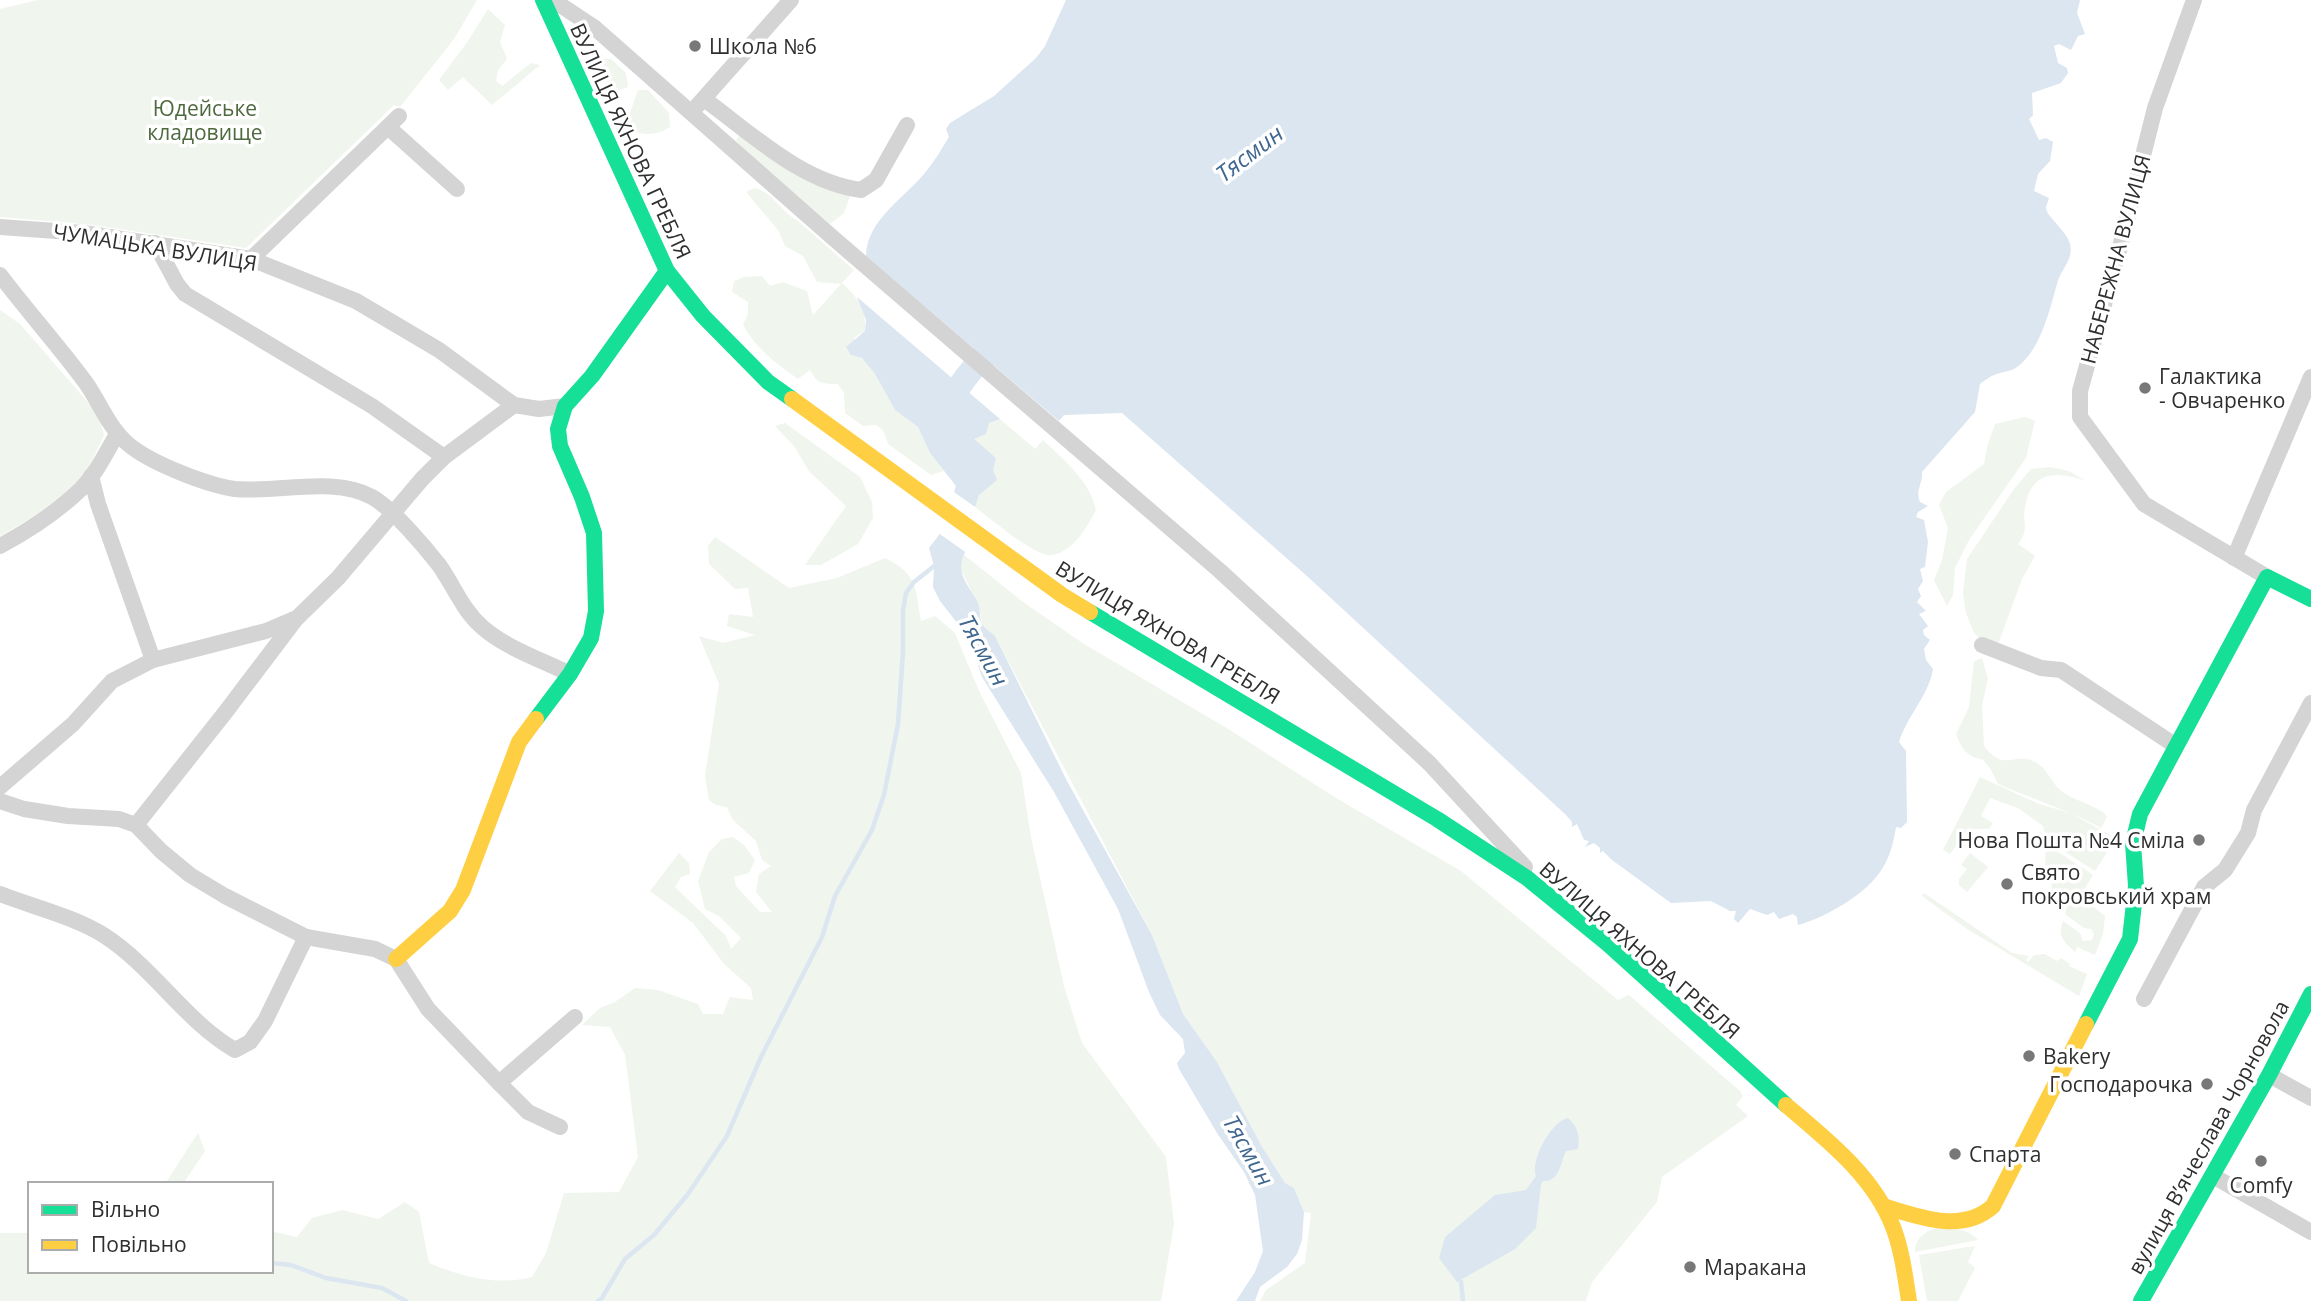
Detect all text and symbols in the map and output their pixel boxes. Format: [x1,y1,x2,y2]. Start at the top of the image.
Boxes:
street label: ВУЛИЦЯ ЯХНОВА ГРЕБЛЯ [564,19,698,263]
place label: Школа №6 [709,32,817,60]
marker: Школа №6 [687,38,703,54]
park label: Юдейське кладовище [147,94,263,146]
water label: Тясмин [1209,117,1290,189]
street label: НАБЕРЕЖНА ВУЛИЦЯ [2074,151,2156,367]
street label: ЧУМАЦЬКА ВУЛИЦЯ [51,217,259,277]
place label: Галактика - Овчаренко [2159,362,2285,414]
marker: Галактика - Овчаренко [2137,380,2153,396]
street label: ВУЛИЦЯ ЯХНОВА ГРЕБЛЯ [1051,554,1285,710]
water label: Тясмин [951,609,1017,692]
place label: Нова Пошта №4 Сміла [1958,826,2185,854]
marker: Нова Пошта №4 Сміла [2191,832,2207,848]
street label: ВУЛИЦЯ ЯХНОВА ГРЕБЛЯ [1534,855,1746,1045]
place label: Свято покровський храм [2021,858,2211,910]
marker: Свято покровський храм [1999,876,2015,892]
street label: вулиця Вʼячеслава Чорновола [2121,995,2295,1279]
place label: Bakery [2043,1042,2111,1070]
marker: Bakery [2021,1048,2037,1064]
place label: Господарочка [2049,1070,2193,1098]
marker: Господарочка [2199,1076,2215,1092]
water label: Тясмин [1216,1109,1282,1192]
place label: Спарта [1969,1140,2041,1168]
marker: Спарта [1947,1146,1963,1162]
marker: Comfy [2253,1153,2269,1169]
place label: Comfy [2230,1171,2293,1199]
legend [28,1182,273,1273]
text: Вільно [91,1195,160,1223]
text: Повільно [91,1230,187,1258]
place label: Маракана [1704,1253,1807,1281]
marker: Маракана [1682,1259,1698,1275]

